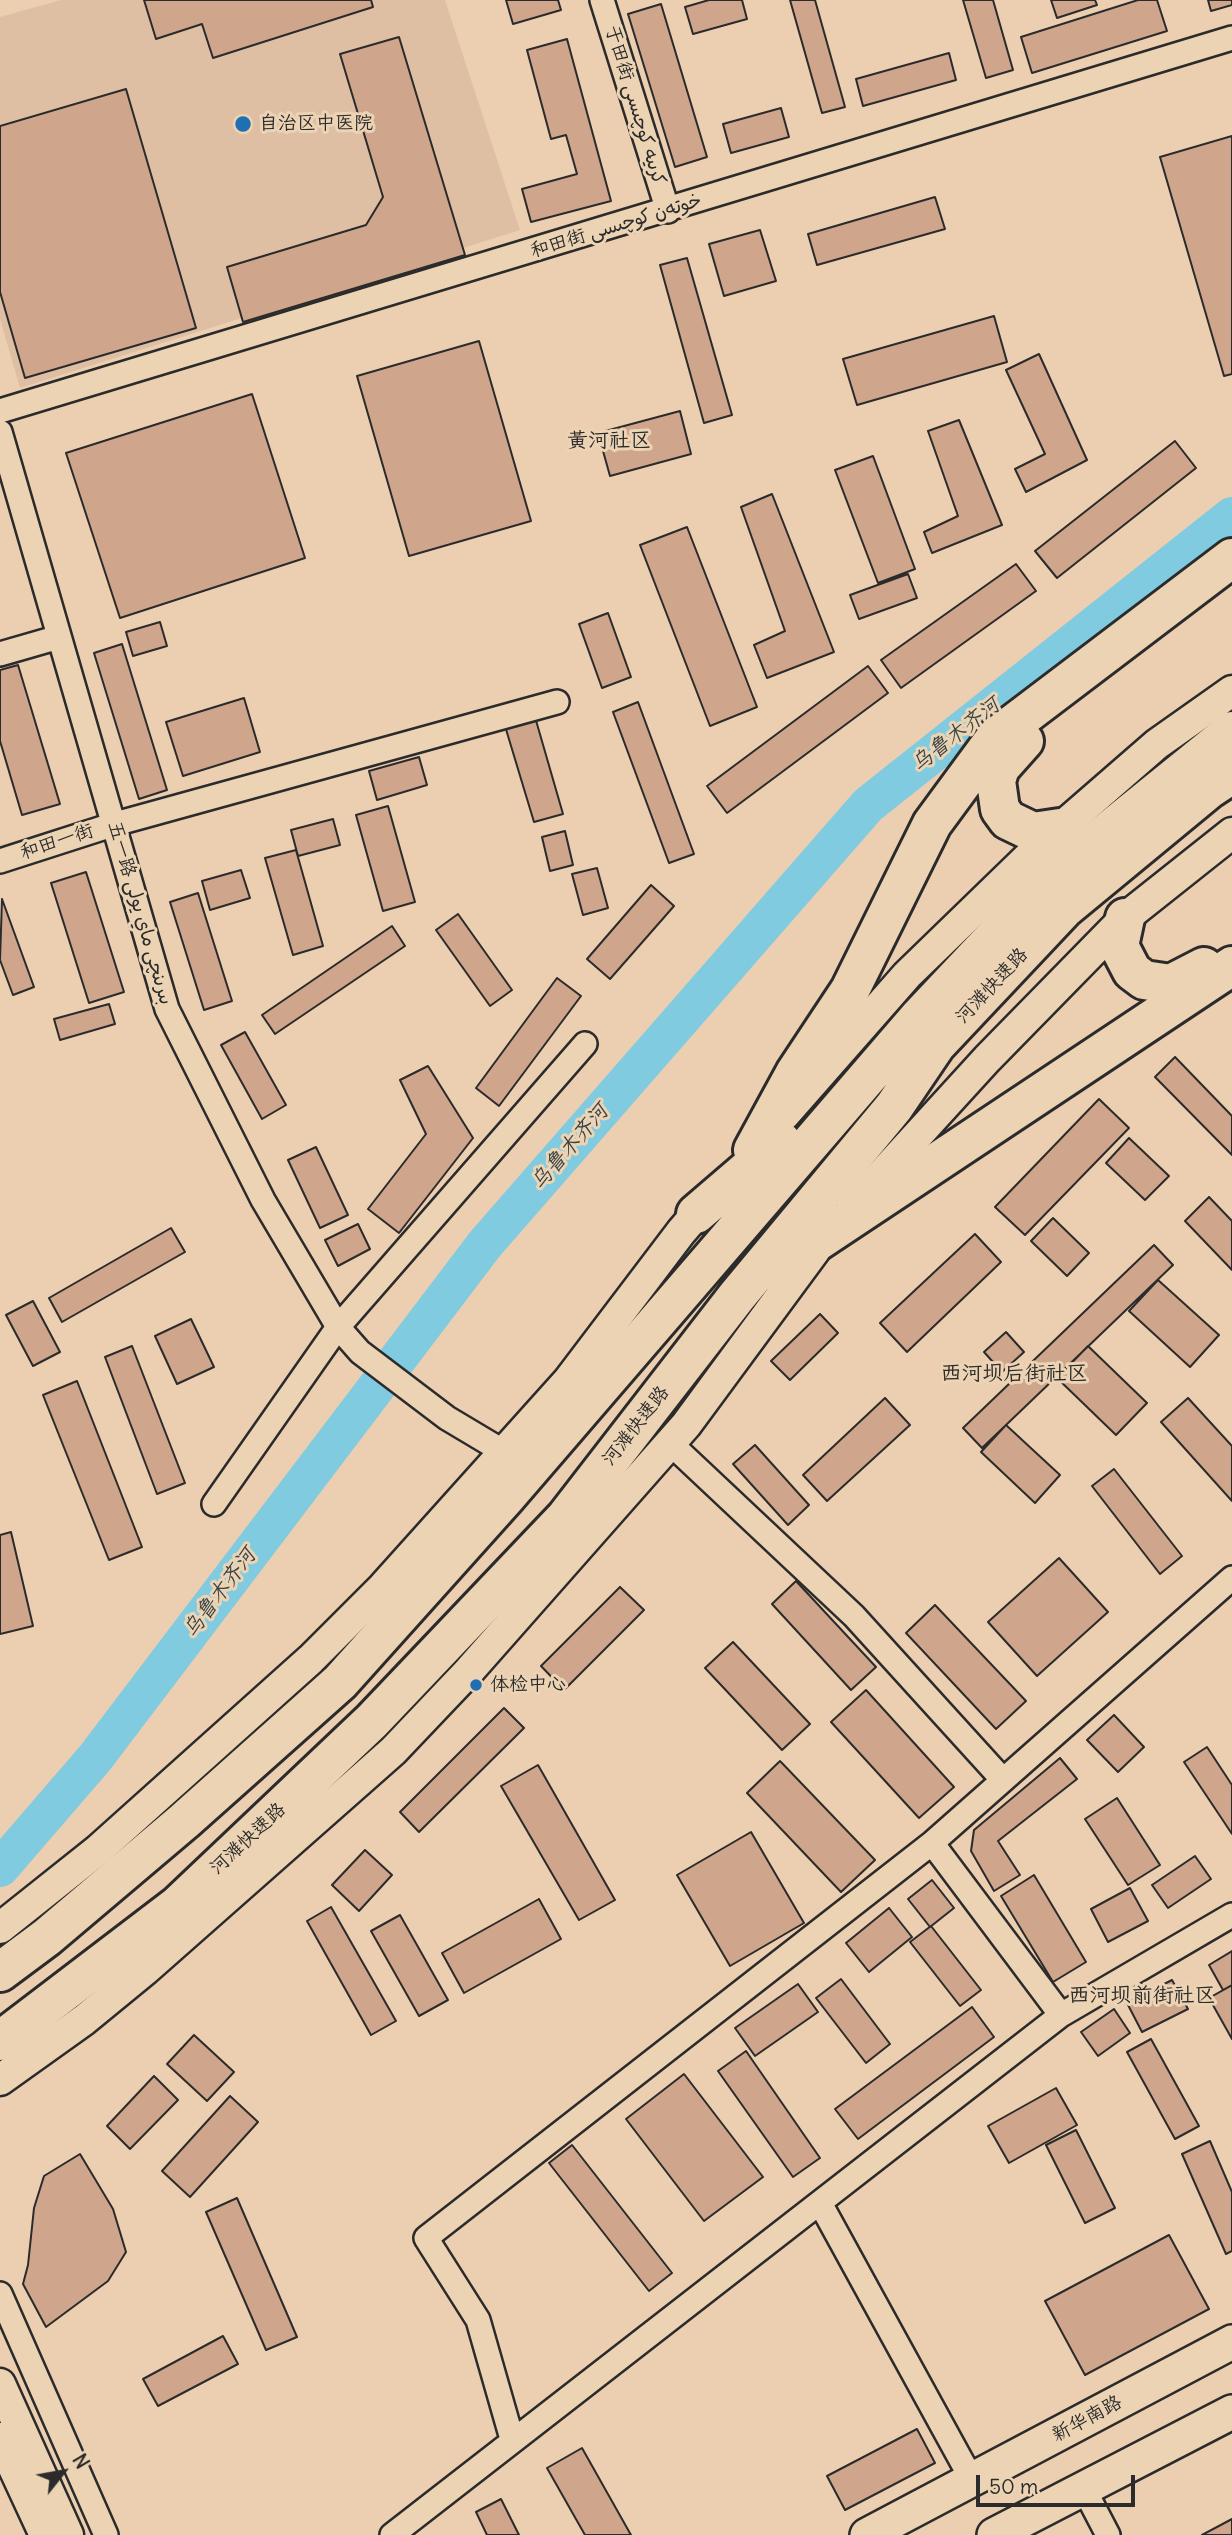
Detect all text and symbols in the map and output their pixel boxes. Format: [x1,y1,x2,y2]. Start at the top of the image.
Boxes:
street label: 于田街 كرىيە كوچىسى [600,22,670,188]
place label: 自治区中医院 [259,113,373,135]
marker: 自治区中医院 [233,114,253,134]
street label: 和田街 خوتەن كوچىسى [527,189,705,263]
district label: 黄河社区 [567,428,651,454]
water label: 乌鲁木齐河 [907,693,1005,777]
street label: 和田一街 [17,819,97,865]
street label: 五一路 بىرىنچى ماي يولى [103,819,177,1007]
street label: 河滩快速路 [951,943,1033,1029]
water label: 乌鲁木齐河 [526,1099,614,1195]
district label: 西河坝后街社区 [941,1361,1087,1387]
street label: 河滩快速路 [598,1382,674,1470]
water label: 乌鲁木齐河 [178,1543,262,1643]
place label: 体检中心 [490,1674,566,1696]
marker: 体检中心 [468,1677,484,1693]
street label: 河滩快速路 [205,1798,291,1880]
district label: 西河坝前街社区 [1069,1983,1215,2009]
street label: 新华南路 [1048,2391,1126,2447]
north arrow [28,2437,98,2507]
text: N [67,2449,95,2473]
scale bar [980,2462,1139,2506]
text: 50 m [989,2473,1038,2500]

